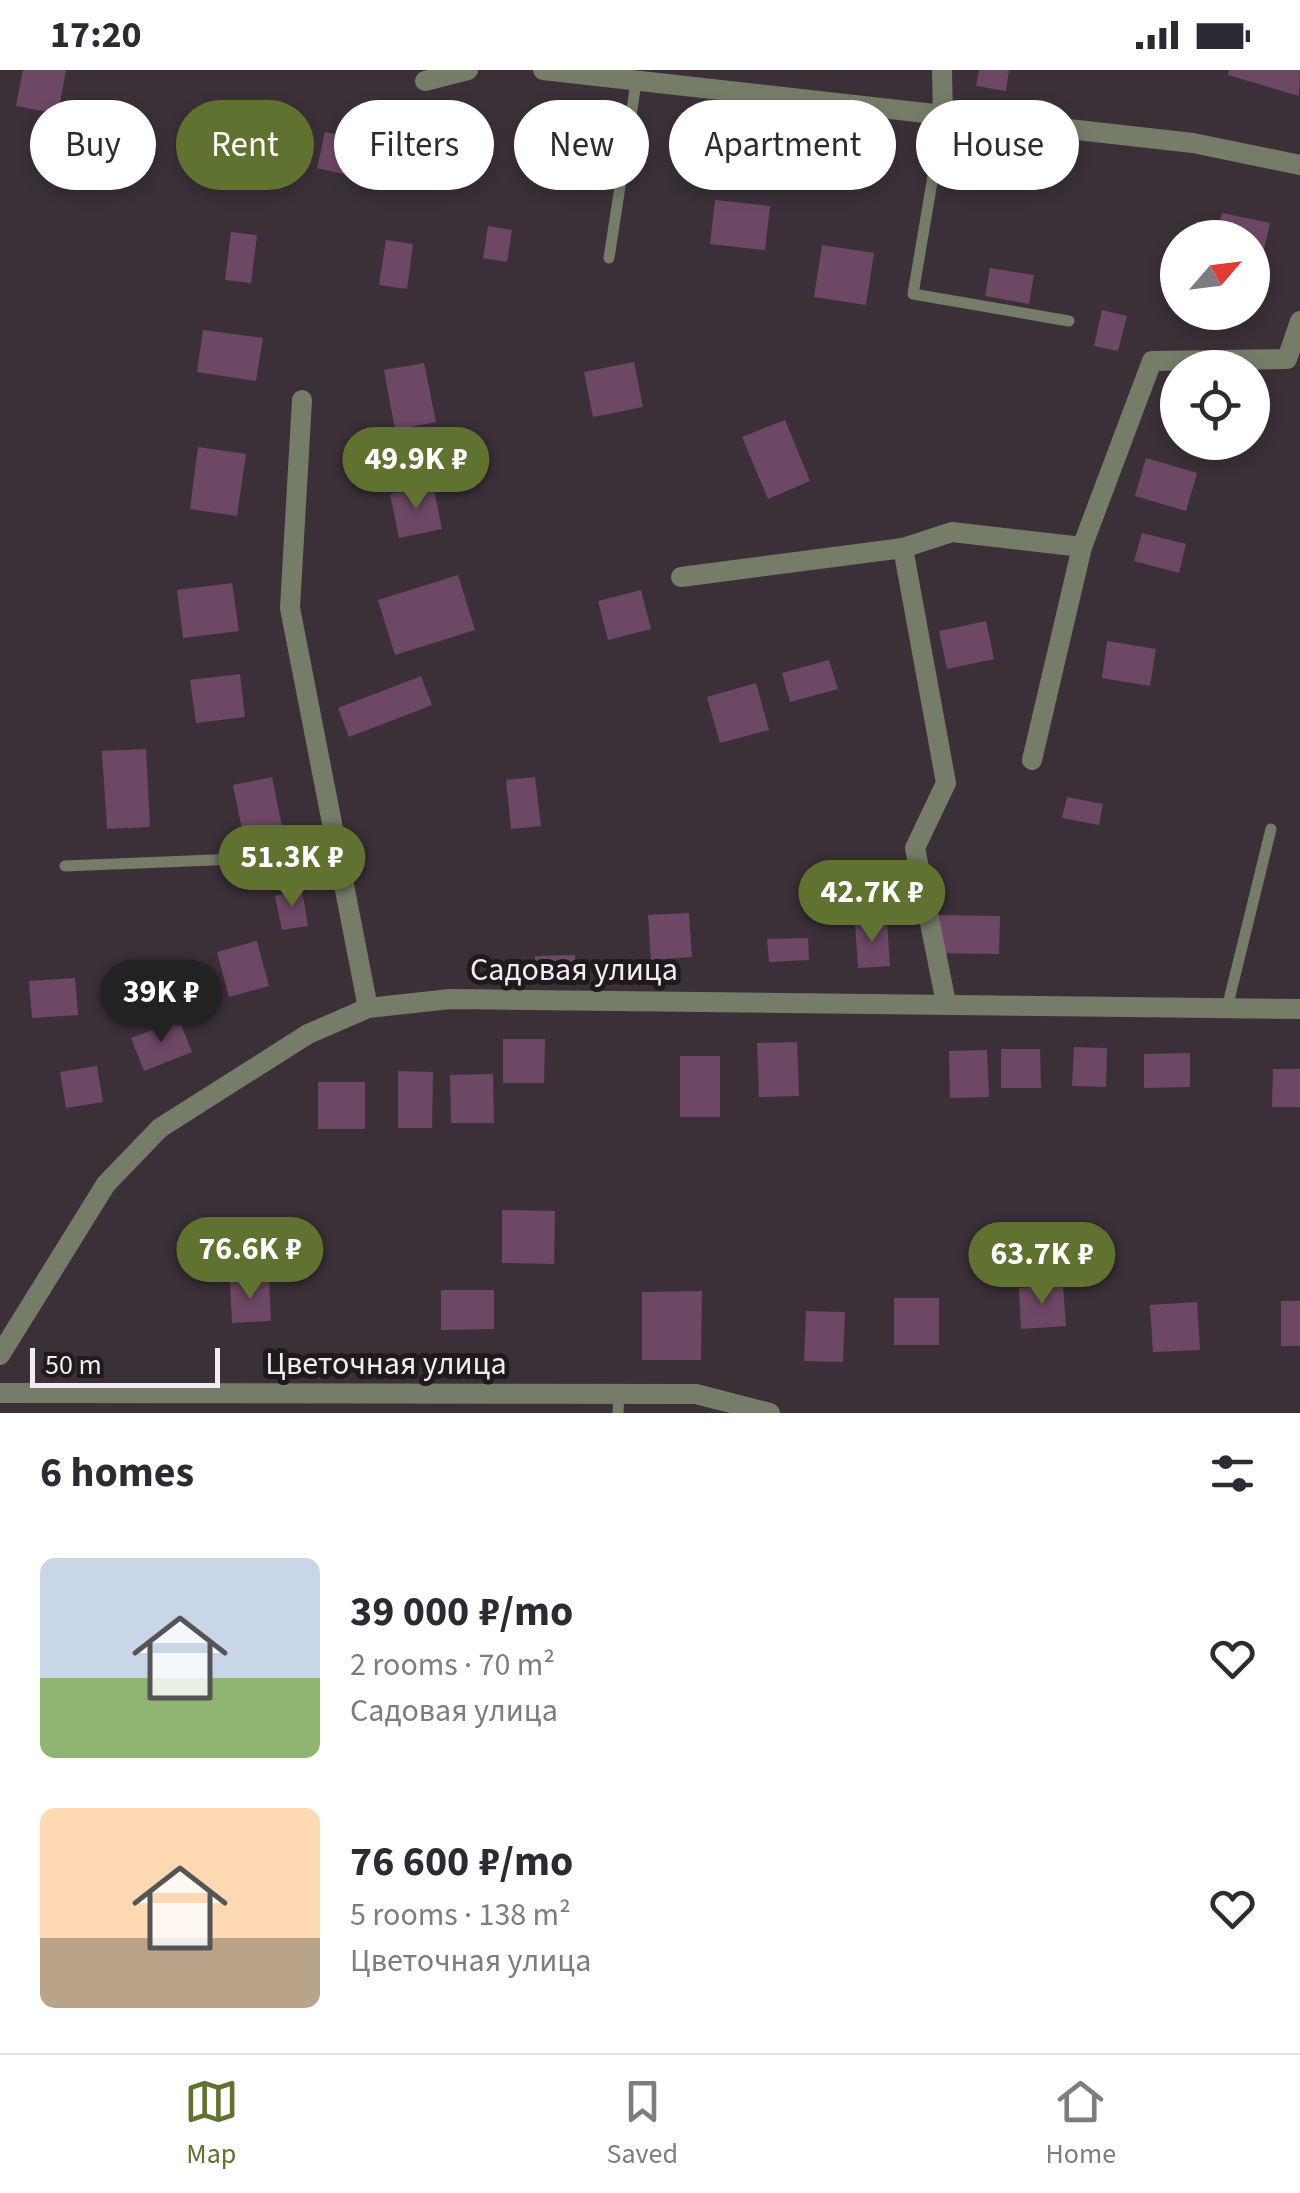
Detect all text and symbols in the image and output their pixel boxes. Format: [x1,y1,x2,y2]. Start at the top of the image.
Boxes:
text: 17:20 [50,8,142,62]
chip: Buy [30,100,156,190]
chip: Rent [176,100,314,190]
chip: Filters [334,100,494,190]
chip: New [514,100,649,190]
chip: Apartment [669,100,896,190]
chip: House [916,100,1079,190]
north arrow [1160,220,1270,330]
map controls [1160,220,1270,460]
button: locate [1160,350,1270,460]
pin: 49.9K ₽ [324,427,508,512]
text: 49.9K ₽ [364,436,468,482]
pin: 51.3K ₽ [200,825,384,910]
text: 51.3K ₽ [240,834,344,880]
pin: 42.7K ₽ [780,860,964,945]
text: 42.7K ₽ [820,869,924,915]
street label: Садовая улица [470,947,678,993]
pin: 39K ₽ [91,960,231,1045]
text: 39K ₽ [123,969,199,1015]
pin: 76.6K ₽ [158,1217,342,1302]
pin: 63.7K ₽ [950,1222,1134,1307]
text: 76.6K ₽ [198,1226,302,1272]
text: 63.7K ₽ [990,1231,1094,1277]
street label: Цветочная улица [265,1341,507,1387]
scale bar [30,1343,220,1388]
text: 50 m [45,1345,102,1385]
text: 6 homes [40,1443,194,1503]
icon: filters [1205,1446,1260,1501]
text: 39 000 ₽/mo [350,1582,573,1642]
icon: home [120,1598,240,1718]
icon: heart [1205,1631,1260,1686]
text: 2 rooms · 70 m² [350,1642,555,1688]
text: Садовая улица [350,1688,558,1734]
text: 76 600 ₽/mo [350,1832,573,1892]
icon: home [120,1848,240,1968]
icon: heart [1205,1881,1260,1936]
text: 5 rooms · 138 m² [350,1892,571,1938]
text: Цветочная улица [350,1938,591,1984]
tab: Map [184,2074,239,2174]
tab: Saved [606,2074,678,2174]
tab: Home [1046,2074,1116,2174]

